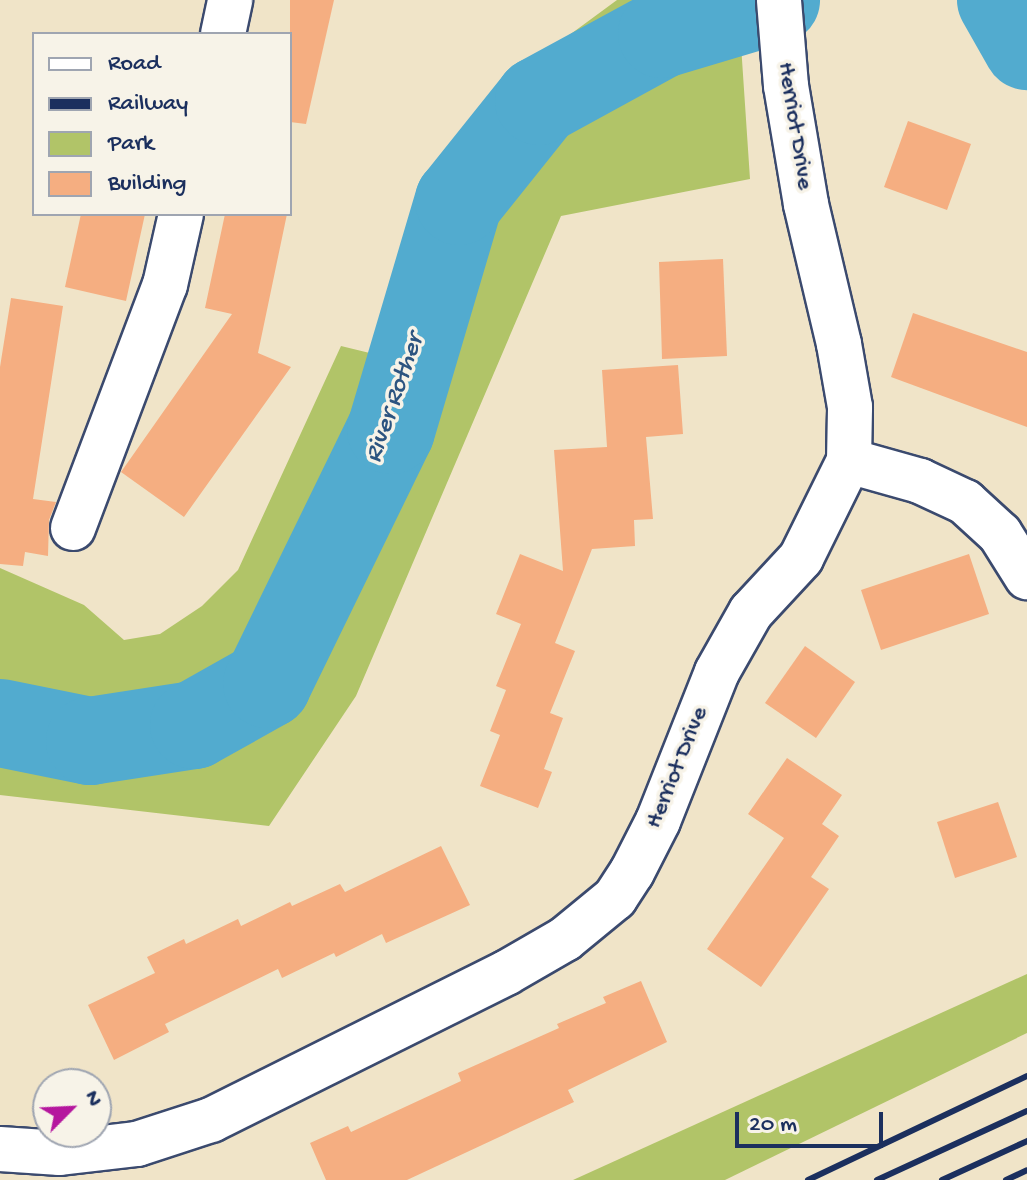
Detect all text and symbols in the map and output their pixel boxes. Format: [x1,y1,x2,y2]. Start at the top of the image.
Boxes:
legend [32,32,292,216]
text: Road [108,50,160,79]
street label: Herriot Drive [770,60,818,192]
text: Railway [108,90,188,119]
text: Park [108,130,154,159]
text: Building [108,170,186,199]
water label: River Rother [359,331,433,467]
street label: Herriot Drive [641,703,715,833]
north arrow [32,1068,112,1148]
text: N [77,1087,107,1111]
scale bar [739,1096,887,1146]
text: 20 m [749,1111,797,1140]

